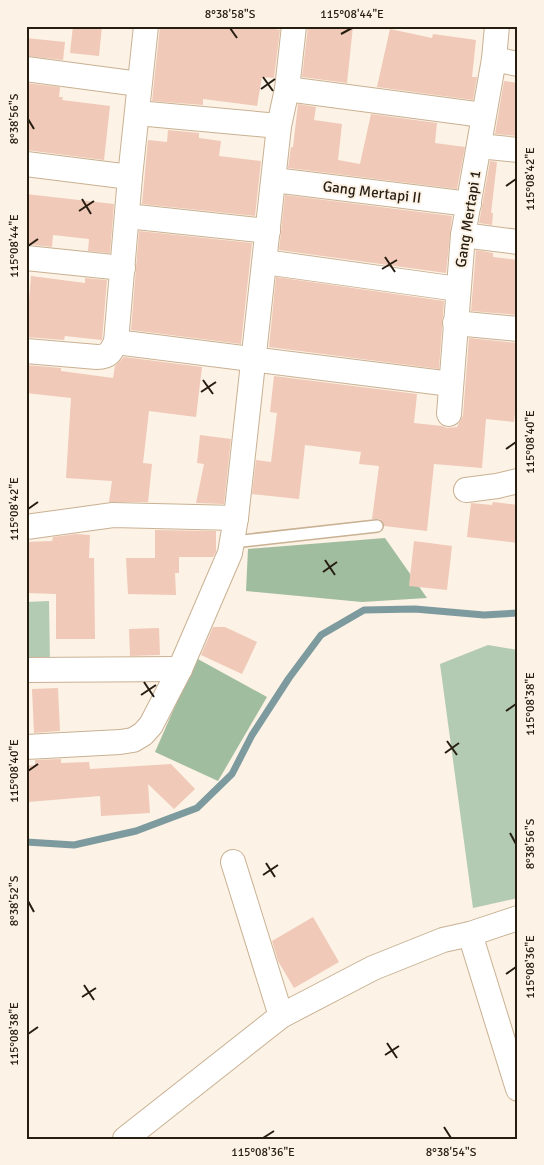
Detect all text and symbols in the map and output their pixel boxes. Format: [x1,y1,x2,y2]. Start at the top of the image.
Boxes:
text: 8°38'58"S [205,7,256,22]
text: 115°08'44"E [320,7,384,22]
text: 8°38'56"S [7,93,22,144]
text: 115°08'42"E [523,147,538,211]
street label: Gang Mertapi 1 [451,169,485,269]
street label: Gang Mertapi II [322,177,422,207]
text: 115°08'44"E [7,214,22,278]
text: 115°08'40"E [523,410,538,474]
text: 115°08'42"E [7,477,22,541]
text: 115°08'38"E [523,672,538,736]
text: 115°08'40"E [7,739,22,803]
text: 8°38'56"S [523,818,538,869]
text: 8°38'52"S [7,875,22,926]
text: 115°08'36"E [523,935,538,999]
text: 115°08'38"E [7,1002,22,1066]
text: 115°08'36"E [231,1145,295,1160]
text: 8°38'54"S [426,1145,477,1160]

